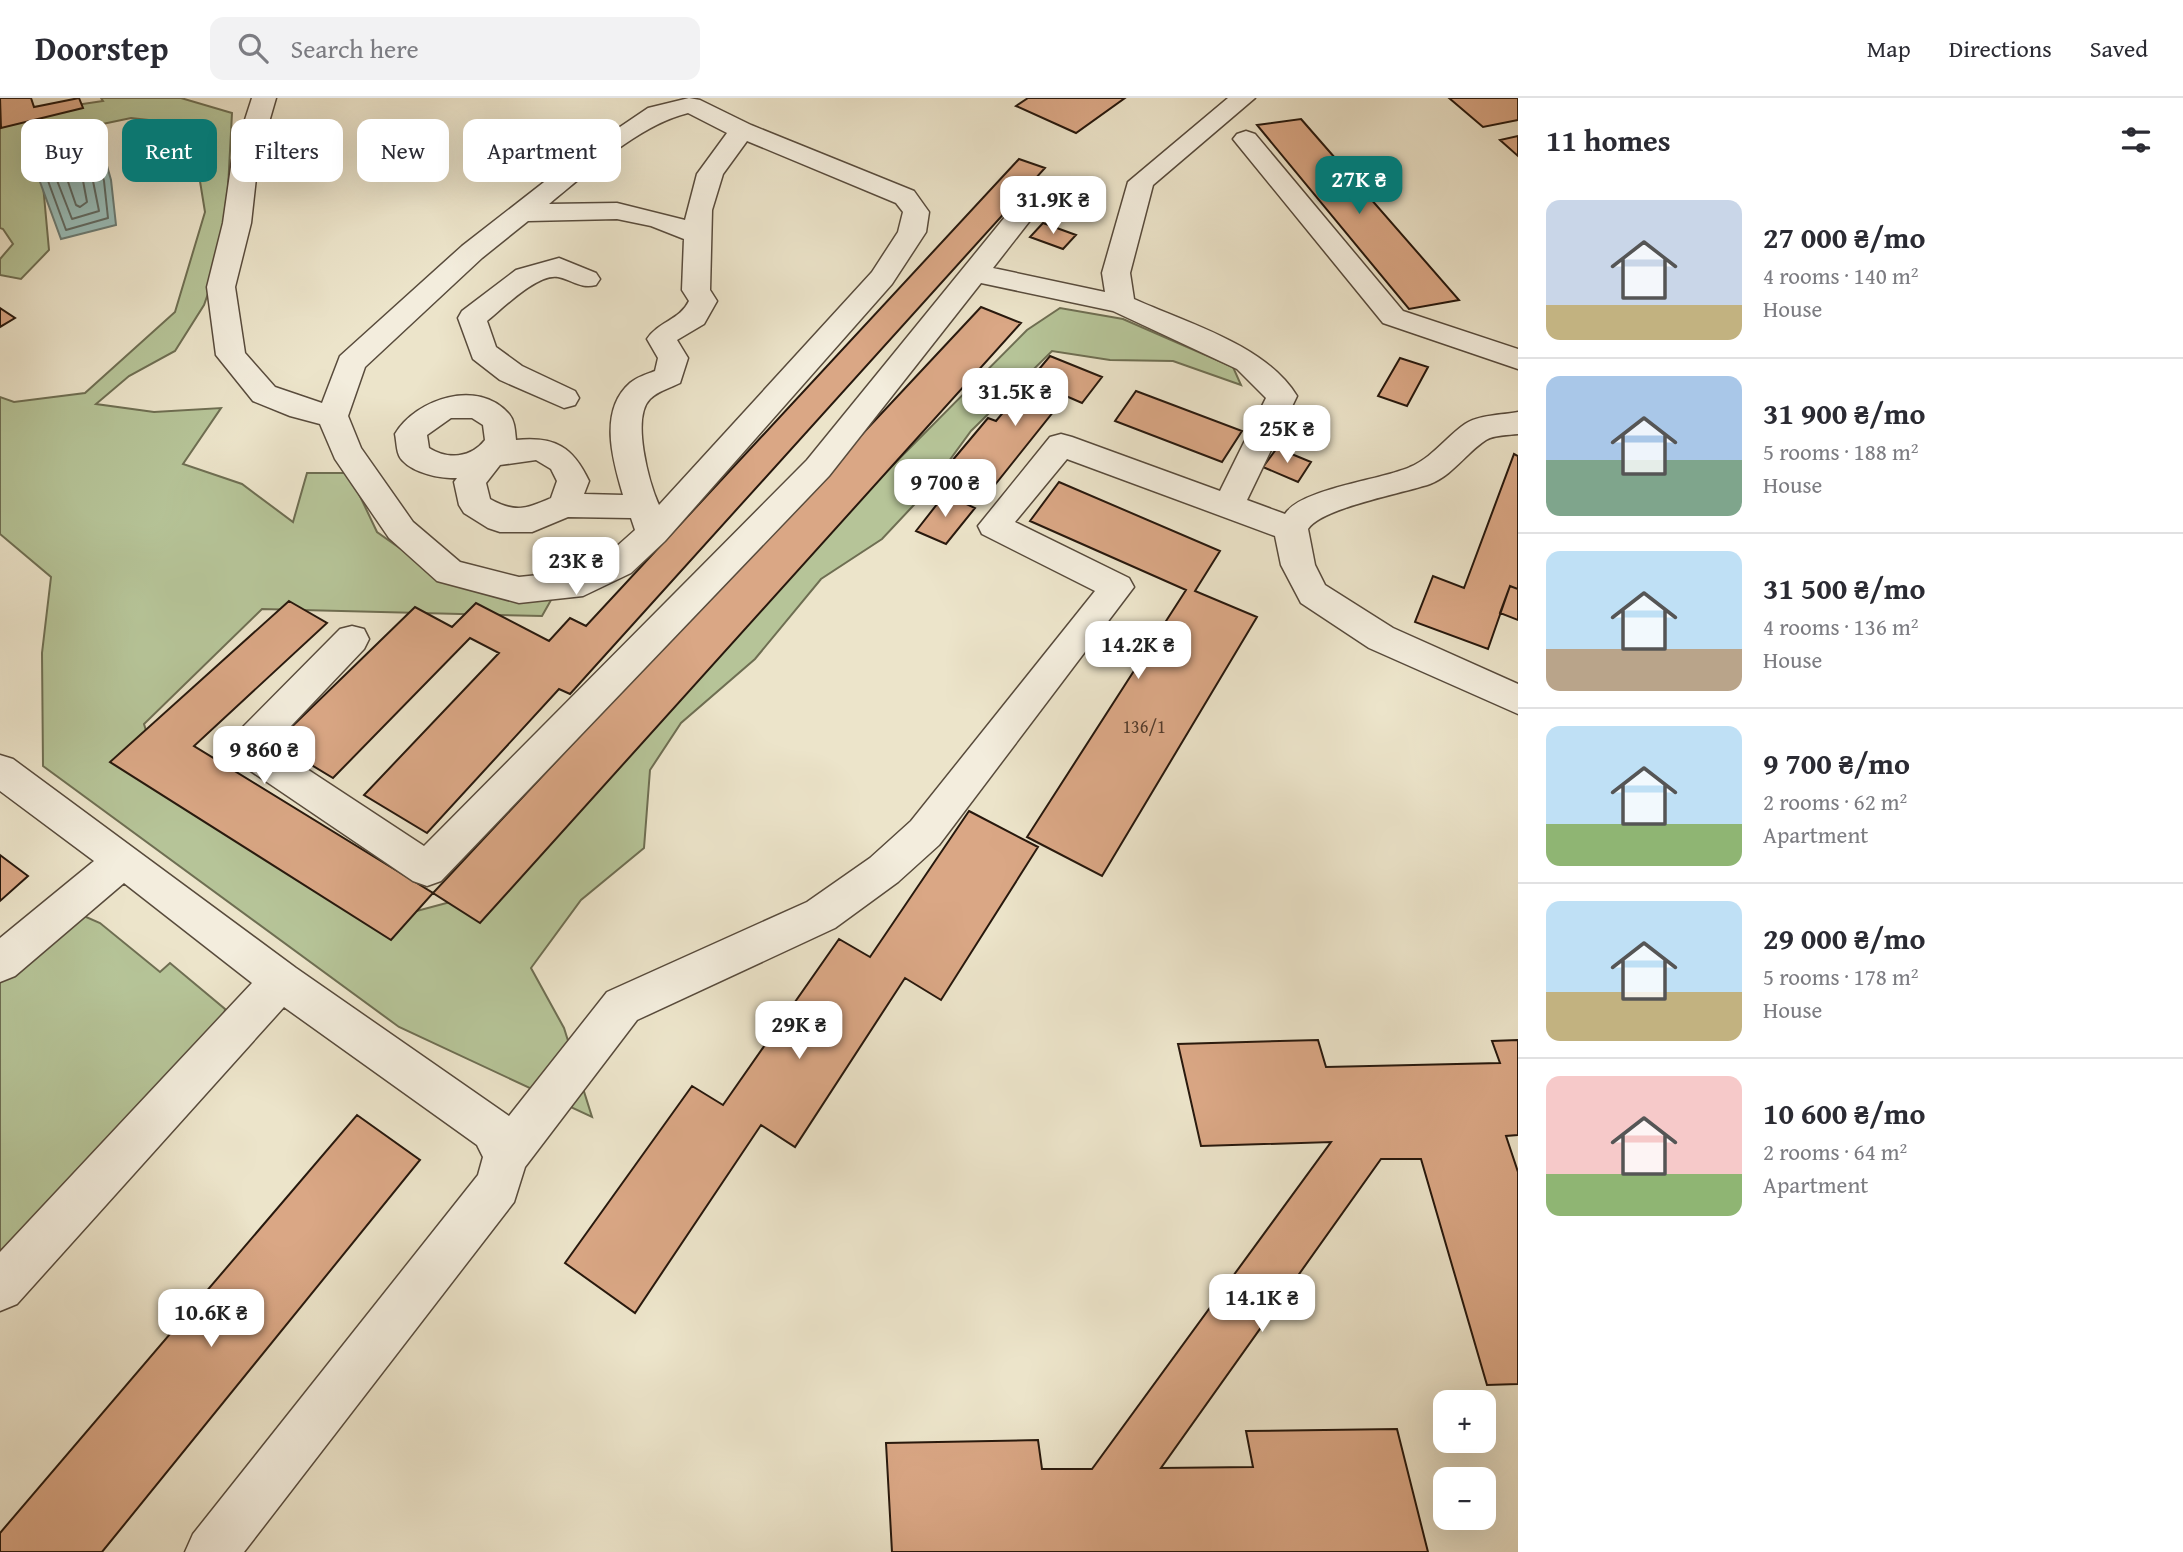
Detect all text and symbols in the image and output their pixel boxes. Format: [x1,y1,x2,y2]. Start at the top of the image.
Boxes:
search box [210,17,700,80]
text: Doorstep [35,24,168,72]
icon: search [234,29,272,67]
text: Search here [290,29,419,68]
text: Map [1867,31,1911,66]
text: Directions [1949,31,2052,66]
text: Saved [2090,31,2148,66]
text: 11 homes [1546,118,1671,162]
chip: Buy [21,119,108,182]
chip: Rent [122,119,217,182]
chip: Filters [231,119,343,182]
chip: New [357,119,449,182]
chip: Apartment [463,119,621,182]
icon: filters [2117,121,2155,159]
pin: 27K ₴ [1310,156,1408,216]
text: 27K ₴ [1331,162,1387,195]
pin: 31.9K ₴ [988,176,1118,236]
text: 31.9K ₴ [1016,182,1090,215]
text: 27 000 ₴/mo [1763,215,1926,259]
icon: home [1602,228,1686,312]
text: 4 rooms · 140 m² [1763,259,1918,292]
text: House [1763,292,1822,325]
pin: 31.5K ₴ [950,368,1080,428]
text: 31.5K ₴ [978,374,1052,407]
text: 31 900 ₴/mo [1763,391,1926,435]
icon: home [1602,404,1686,488]
pin: 25K ₴ [1238,406,1336,465]
text: 25K ₴ [1259,411,1315,444]
text: 5 rooms · 188 m² [1763,435,1918,468]
pin: 9 700 ₴ [880,460,1010,519]
text: 9 700 ₴ [910,465,980,498]
text: House [1763,468,1822,501]
pin: 23K ₴ [527,538,625,597]
text: 23K ₴ [548,543,604,576]
text: 31 500 ₴/mo [1763,566,1926,610]
icon: home [1602,579,1686,663]
text: 4 rooms · 136 m² [1763,610,1918,643]
pin: 14.2K ₴ [1073,622,1203,681]
text: 14.2K ₴ [1101,627,1175,660]
text: House [1763,643,1822,676]
house number: 136/1 [1122,713,1166,740]
pin: 9 860 ₴ [199,726,329,786]
text: 9 860 ₴ [229,732,299,765]
text: 9 700 ₴/mo [1763,741,1910,785]
icon: home [1602,754,1686,838]
text: 2 rooms · 62 m² [1763,785,1907,818]
text: Apartment [1763,818,1868,851]
text: 29 000 ₴/mo [1763,916,1926,960]
icon: home [1602,929,1686,1013]
text: 5 rooms · 178 m² [1763,960,1918,993]
text: House [1763,993,1822,1026]
pin: 29K ₴ [750,1002,848,1061]
text: 29K ₴ [771,1007,827,1040]
text: 10 600 ₴/mo [1763,1091,1926,1135]
icon: home [1602,1104,1686,1188]
text: 2 rooms · 64 m² [1763,1135,1907,1168]
text: Apartment [1763,1168,1868,1201]
pin: 14.1K ₴ [1197,1274,1327,1334]
text: 14.1K ₴ [1225,1280,1299,1313]
pin: 10.6K ₴ [146,1290,276,1349]
text: 10.6K ₴ [174,1295,248,1328]
map controls [1433,1390,1496,1530]
button: + [1433,1390,1496,1453]
button: − [1433,1467,1496,1530]

